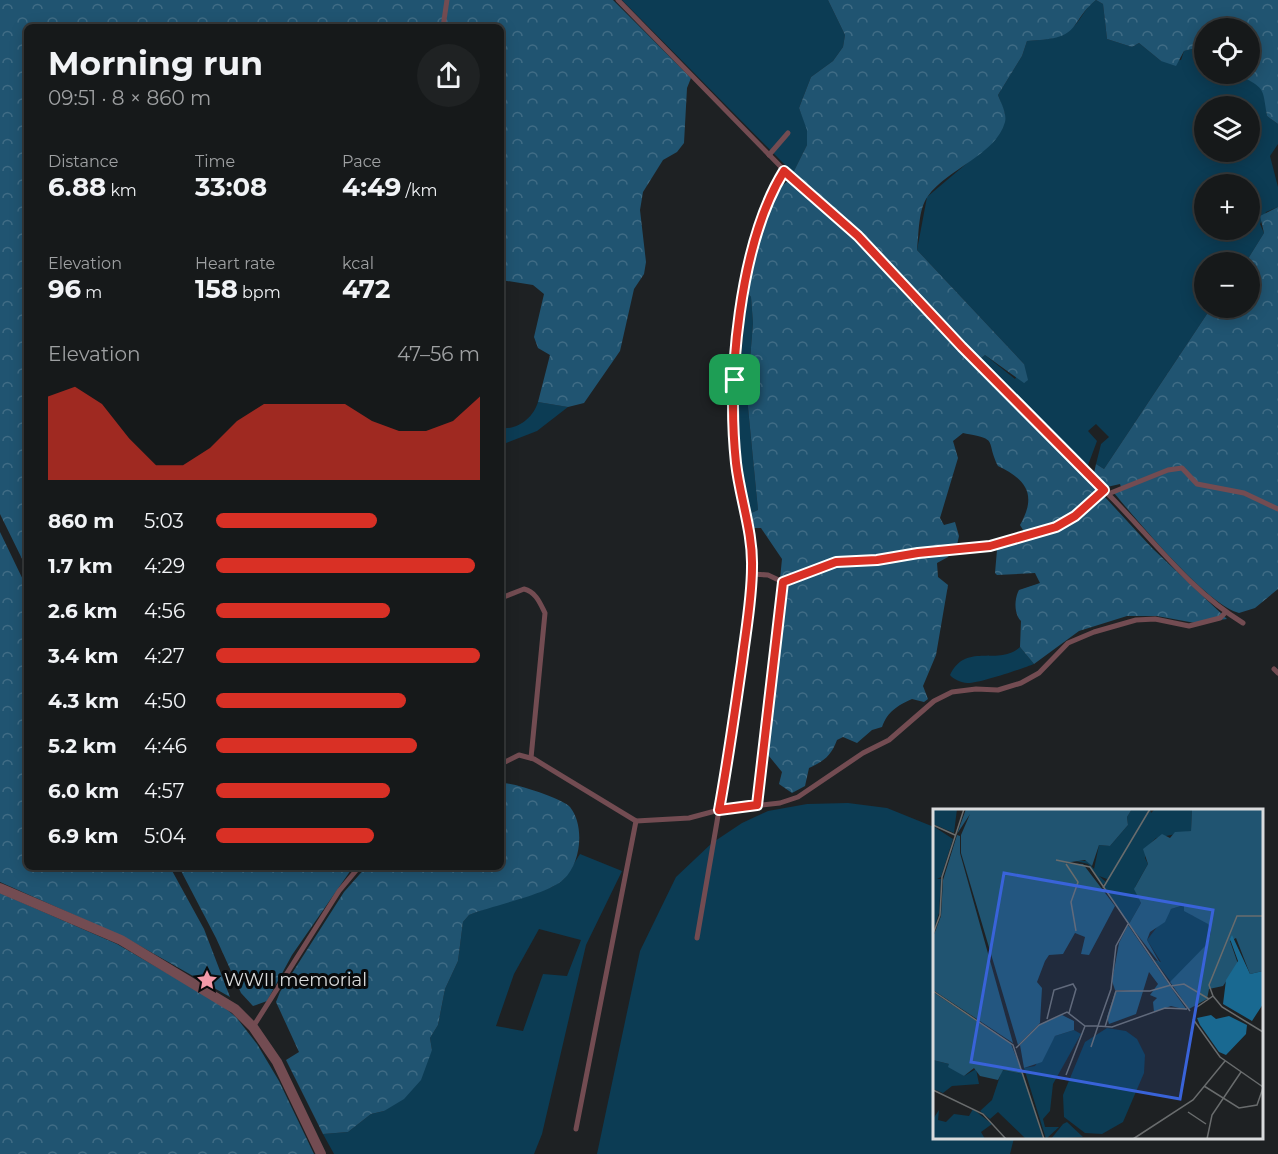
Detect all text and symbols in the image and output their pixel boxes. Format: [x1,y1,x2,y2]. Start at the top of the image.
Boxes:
map controls [1194,18,1260,318]
button: locate [1194,18,1260,84]
text: Morning run [48,43,263,83]
button: share [417,44,480,107]
text: 09:51 · 8 × 860 m [48,86,211,110]
button: layers [1194,96,1260,162]
text: Distance [48,152,118,171]
text: Time [195,152,235,171]
text: Pace [342,152,381,171]
text: 6.88 [48,171,106,203]
text: 33:08 [195,171,267,203]
text: 4:49 [342,171,401,203]
button: + [1194,174,1260,240]
text: km [106,181,137,200]
text: /km [401,181,437,200]
button: − [1194,252,1260,318]
text: Elevation [48,254,122,273]
text: Heart rate [195,254,275,273]
text: kcal [342,254,374,273]
text: 96 [48,273,81,305]
text: 158 [195,273,238,305]
text: 472 [342,273,390,305]
text: m [81,283,102,302]
text: bpm [238,283,281,302]
text: Elevation [48,342,140,366]
text: 47–56 m [397,342,480,366]
pin [709,354,760,405]
icon: arrive [718,363,751,396]
text: 860 m [48,509,114,533]
text: 5:03 [144,509,184,533]
text: 1.7 km [48,554,113,578]
text: 4:29 [144,554,185,578]
text: 2.6 km [48,599,117,623]
text: 4:56 [144,599,185,623]
text: 3.4 km [48,644,119,668]
text: 4:27 [144,644,185,668]
text: 4.3 km [48,689,119,713]
text: 4:50 [144,689,186,713]
text: 5.2 km [48,734,117,758]
text: 4:46 [144,734,187,758]
text: 6.0 km [48,779,119,803]
text: 4:57 [144,779,184,803]
inset map [933,809,1263,1139]
text: 6.9 km [48,824,119,848]
text: 5:04 [144,824,186,848]
place icon: WWII memorial [195,968,219,992]
place label: WWII memorial [224,969,367,991]

